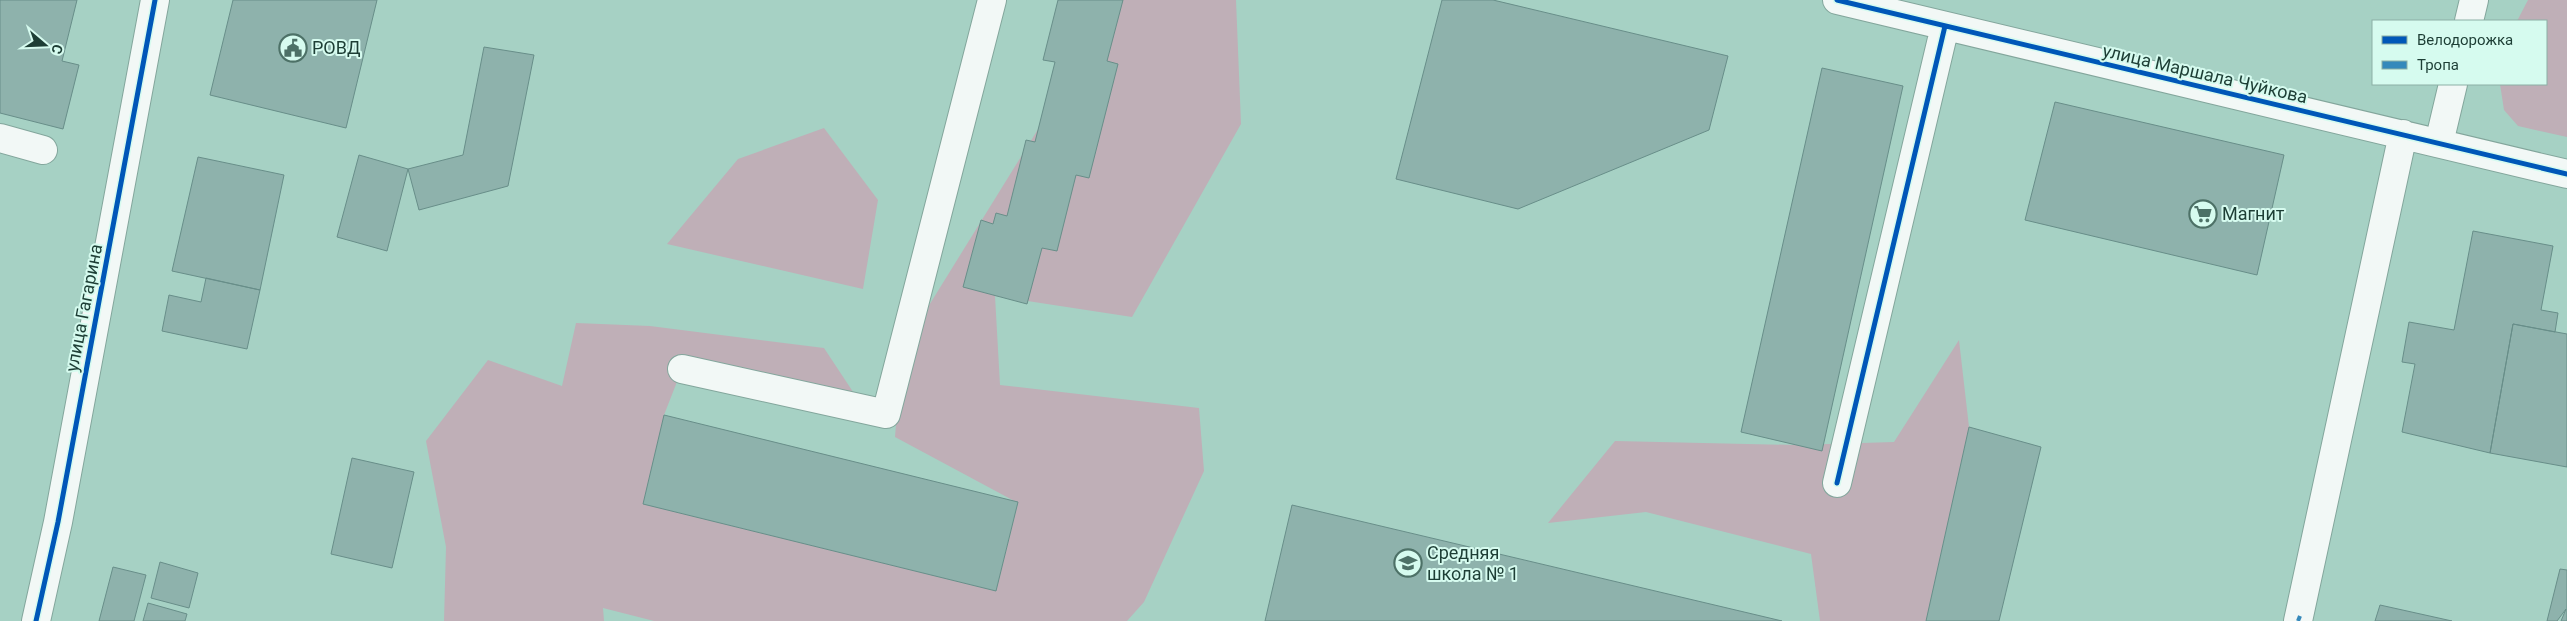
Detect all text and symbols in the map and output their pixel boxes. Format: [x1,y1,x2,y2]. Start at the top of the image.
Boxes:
north arrow [20,20,70,70]
legend [2372,20,2547,85]
text: Велодорожка [2417,31,2513,49]
public building icon: РОВД [278,33,308,63]
place label: РОВД [312,37,361,58]
street label: улица Маршала Чуйкова [2101,40,2310,107]
text: С [48,42,66,56]
text: Тропа [2417,56,2459,74]
supermarket icon: Магнит [2188,199,2218,229]
place label: Магнит [2222,203,2285,224]
street label: улица Гагарина [61,242,106,374]
place label: Средняя школа № 1 [1427,542,1519,584]
school or university icon: Средняя школа № 1 [1393,548,1423,578]

